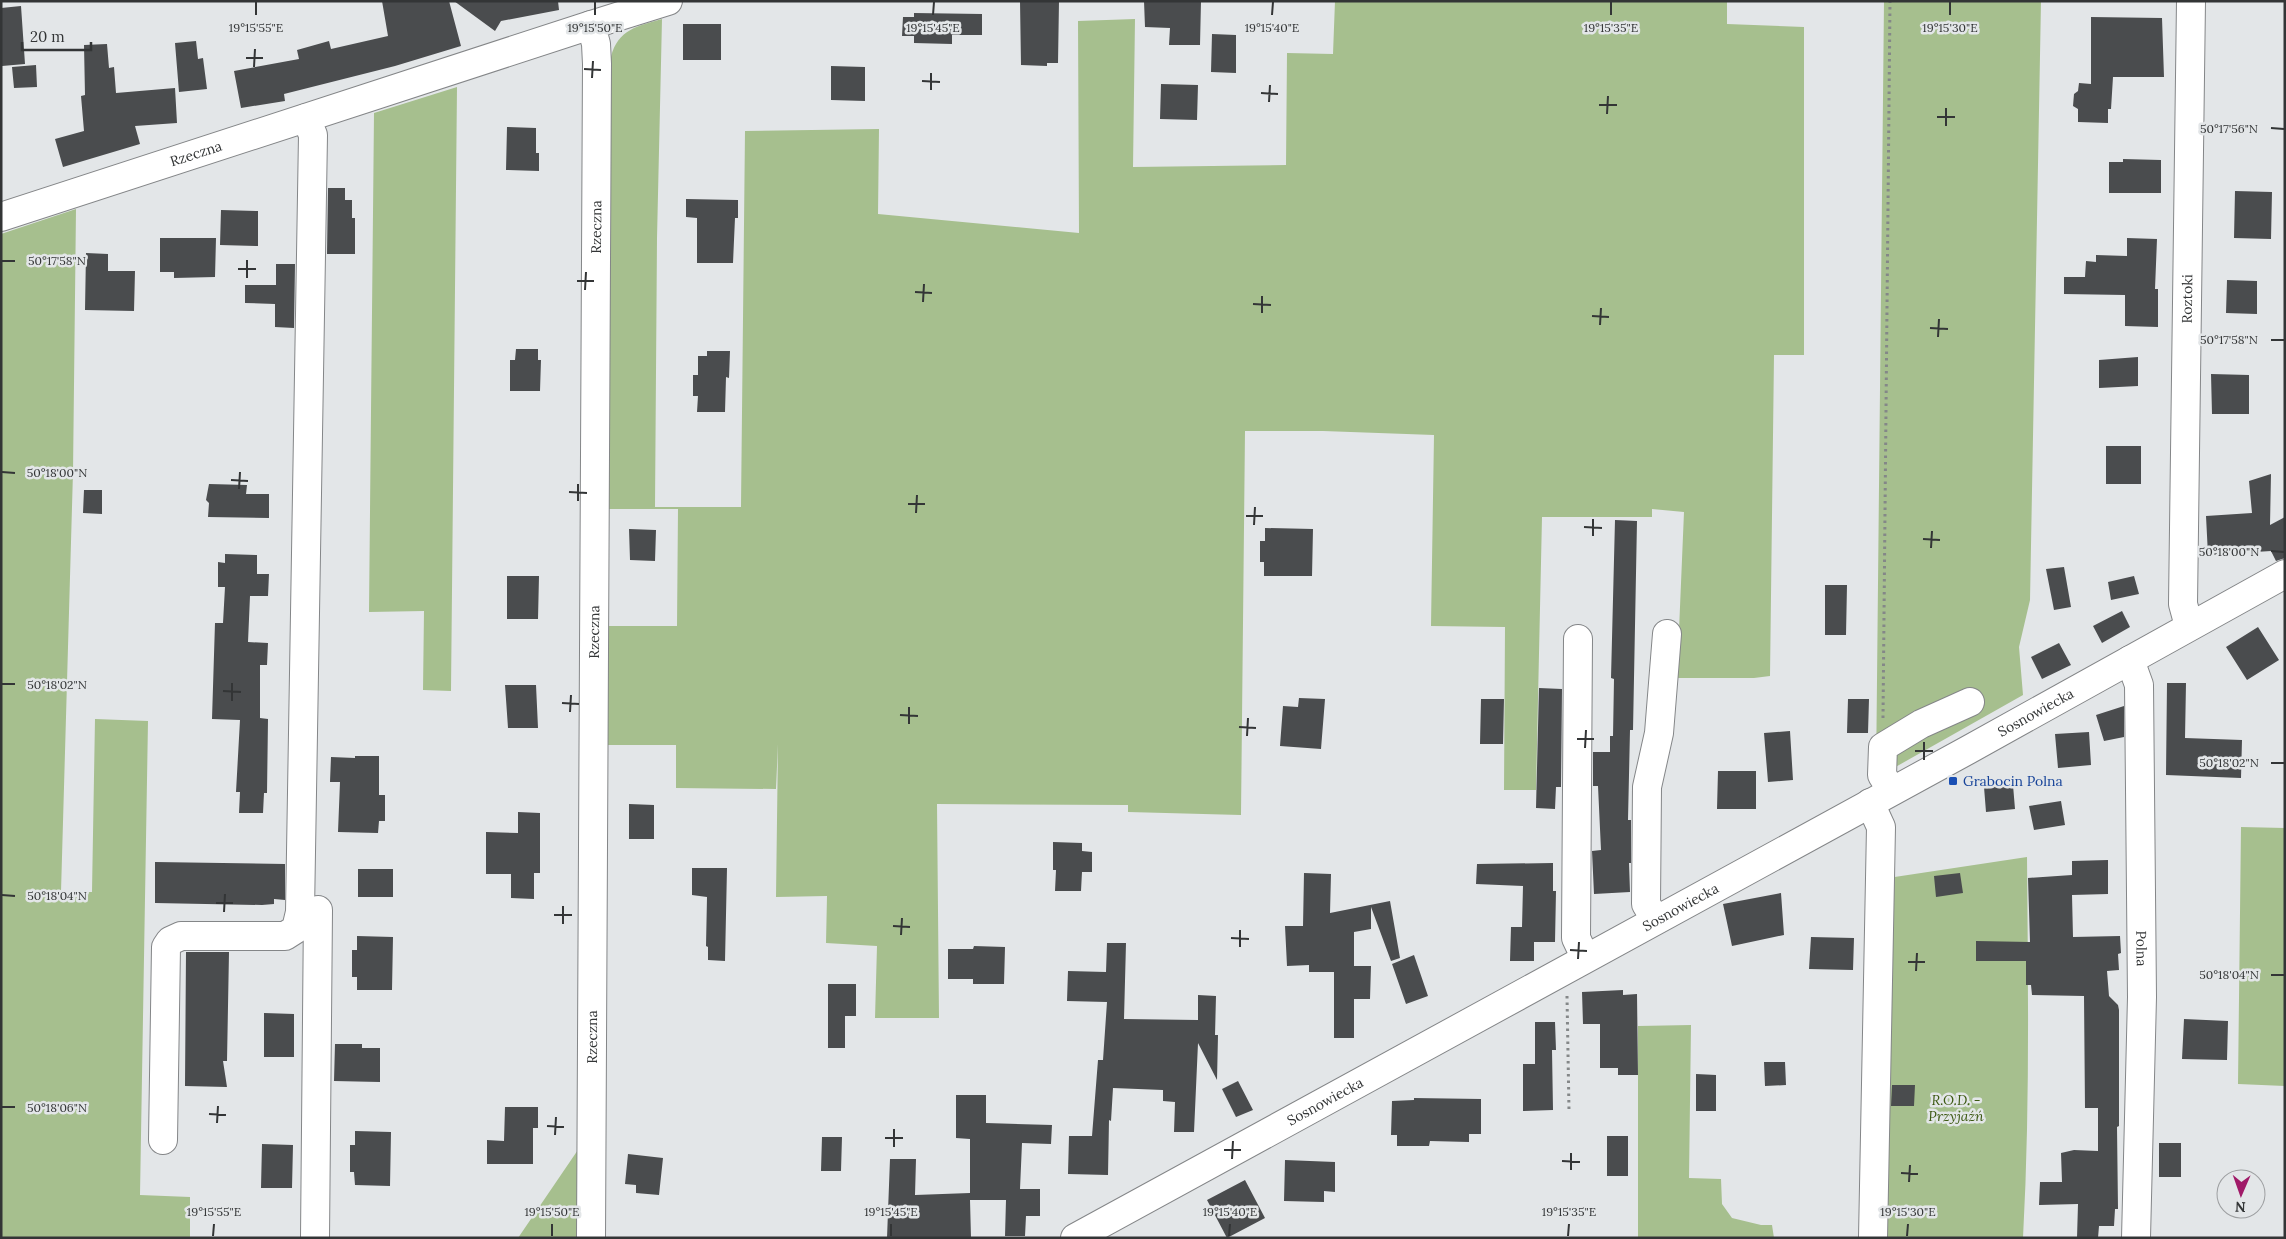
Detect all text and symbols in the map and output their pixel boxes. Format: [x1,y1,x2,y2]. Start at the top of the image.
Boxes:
scale bar [22,20,91,52]
text: 19°15'55"E [229,20,283,35]
text: 19°15'50"E [567,20,623,35]
text: 19°15'45"E [906,20,960,35]
text: 19°15'40"E [1245,20,1299,35]
text: 19°15'35"E [1584,20,1638,35]
text: 19°15'30"E [1922,20,1978,35]
text: 20 m [30,27,65,46]
text: 50°17'56"N [2200,121,2258,136]
street label: Rzeczna [168,137,224,170]
street label: Rzeczna [587,200,605,254]
text: 50°17'58"N [28,253,86,268]
street label: Roztoki [2178,274,2196,324]
text: 50°17'58"N [2200,332,2258,347]
text: 50°18'00"N [27,465,87,480]
text: 50°18'00"N [2199,544,2259,559]
street label: Rzeczna [585,605,603,659]
text: 50°18'02"N [27,677,87,692]
street label: Sosnowiecka [1994,684,2077,741]
text: 50°18'02"N [2199,755,2259,770]
place label: Grabocin Polna [1963,772,2063,790]
marker: Grabocin Polna [1947,775,1959,787]
street label: Sosnowiecka [1639,879,1722,935]
text: 50°18'04"N [27,888,87,903]
street label: Polna [2132,930,2151,967]
text: 50°18'04"N [2199,967,2259,982]
street label: Rzeczna [583,1010,601,1064]
street label: Sosnowiecka [1284,1073,1366,1129]
park label: R.O.D. - Przyjaźń [1928,1091,1984,1125]
text: 50°18'06"N [27,1100,87,1115]
north arrow [2216,1169,2266,1219]
text: N [2235,1198,2246,1216]
text: 19°15'55"E [187,1204,241,1219]
text: 19°15'50"E [524,1204,580,1219]
text: 19°15'45"E [864,1204,918,1219]
text: 19°15'40"E [1203,1204,1257,1219]
text: 19°15'35"E [1542,1204,1596,1219]
text: 19°15'30"E [1880,1204,1936,1219]

